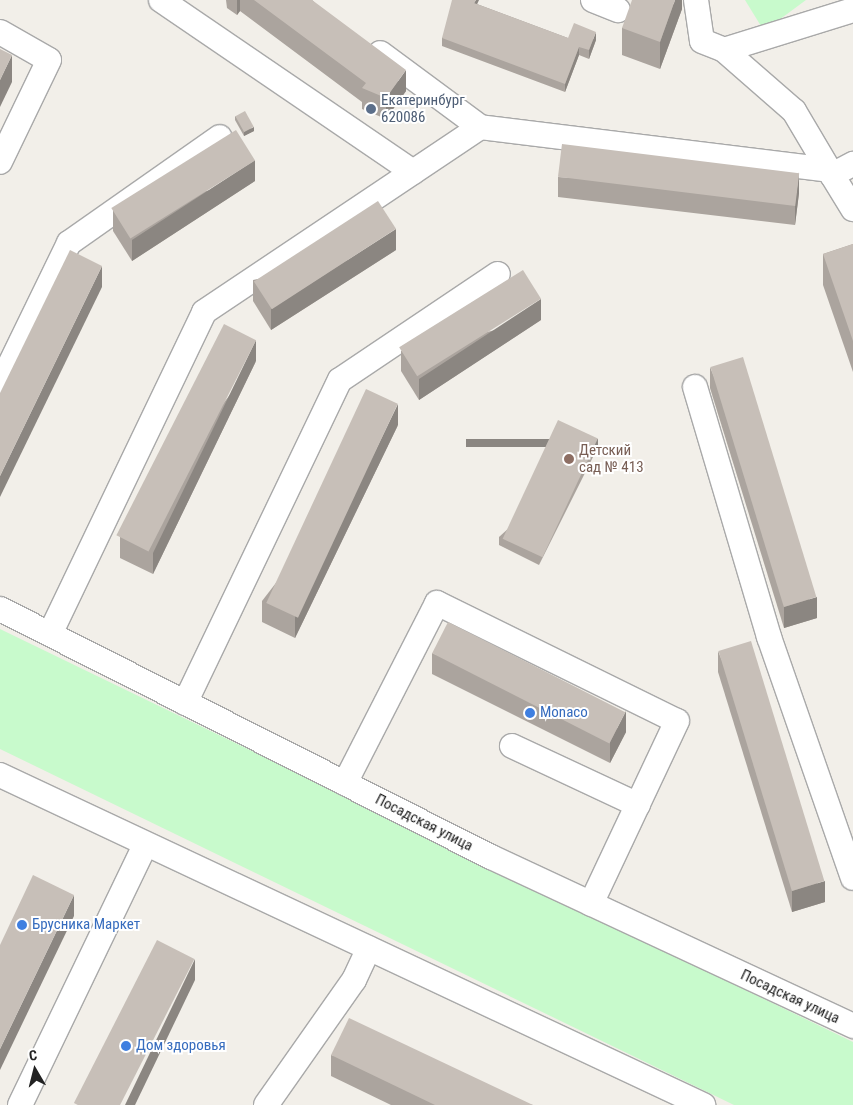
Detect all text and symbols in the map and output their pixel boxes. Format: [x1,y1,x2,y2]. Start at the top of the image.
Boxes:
place label: Екатеринбург 620086 [381,91,465,126]
marker: Екатеринбург 620086 [365,103,377,115]
place label: Детский сад № 413 [579,441,644,476]
marker: Детский сад № 413 [563,453,575,465]
place label: Monaco [540,704,588,722]
marker: Monaco [524,707,536,719]
street label: Посадская улица [372,791,476,855]
place label: Брусника Маркет [32,916,140,934]
marker: Брусника Маркет [16,919,28,931]
street label: Посадская улица [738,966,842,1028]
place label: Дом здоровья [136,1037,226,1055]
marker: Дом здоровья [120,1040,132,1052]
north arrow [10,1045,60,1095]
text: С [28,1047,38,1064]

